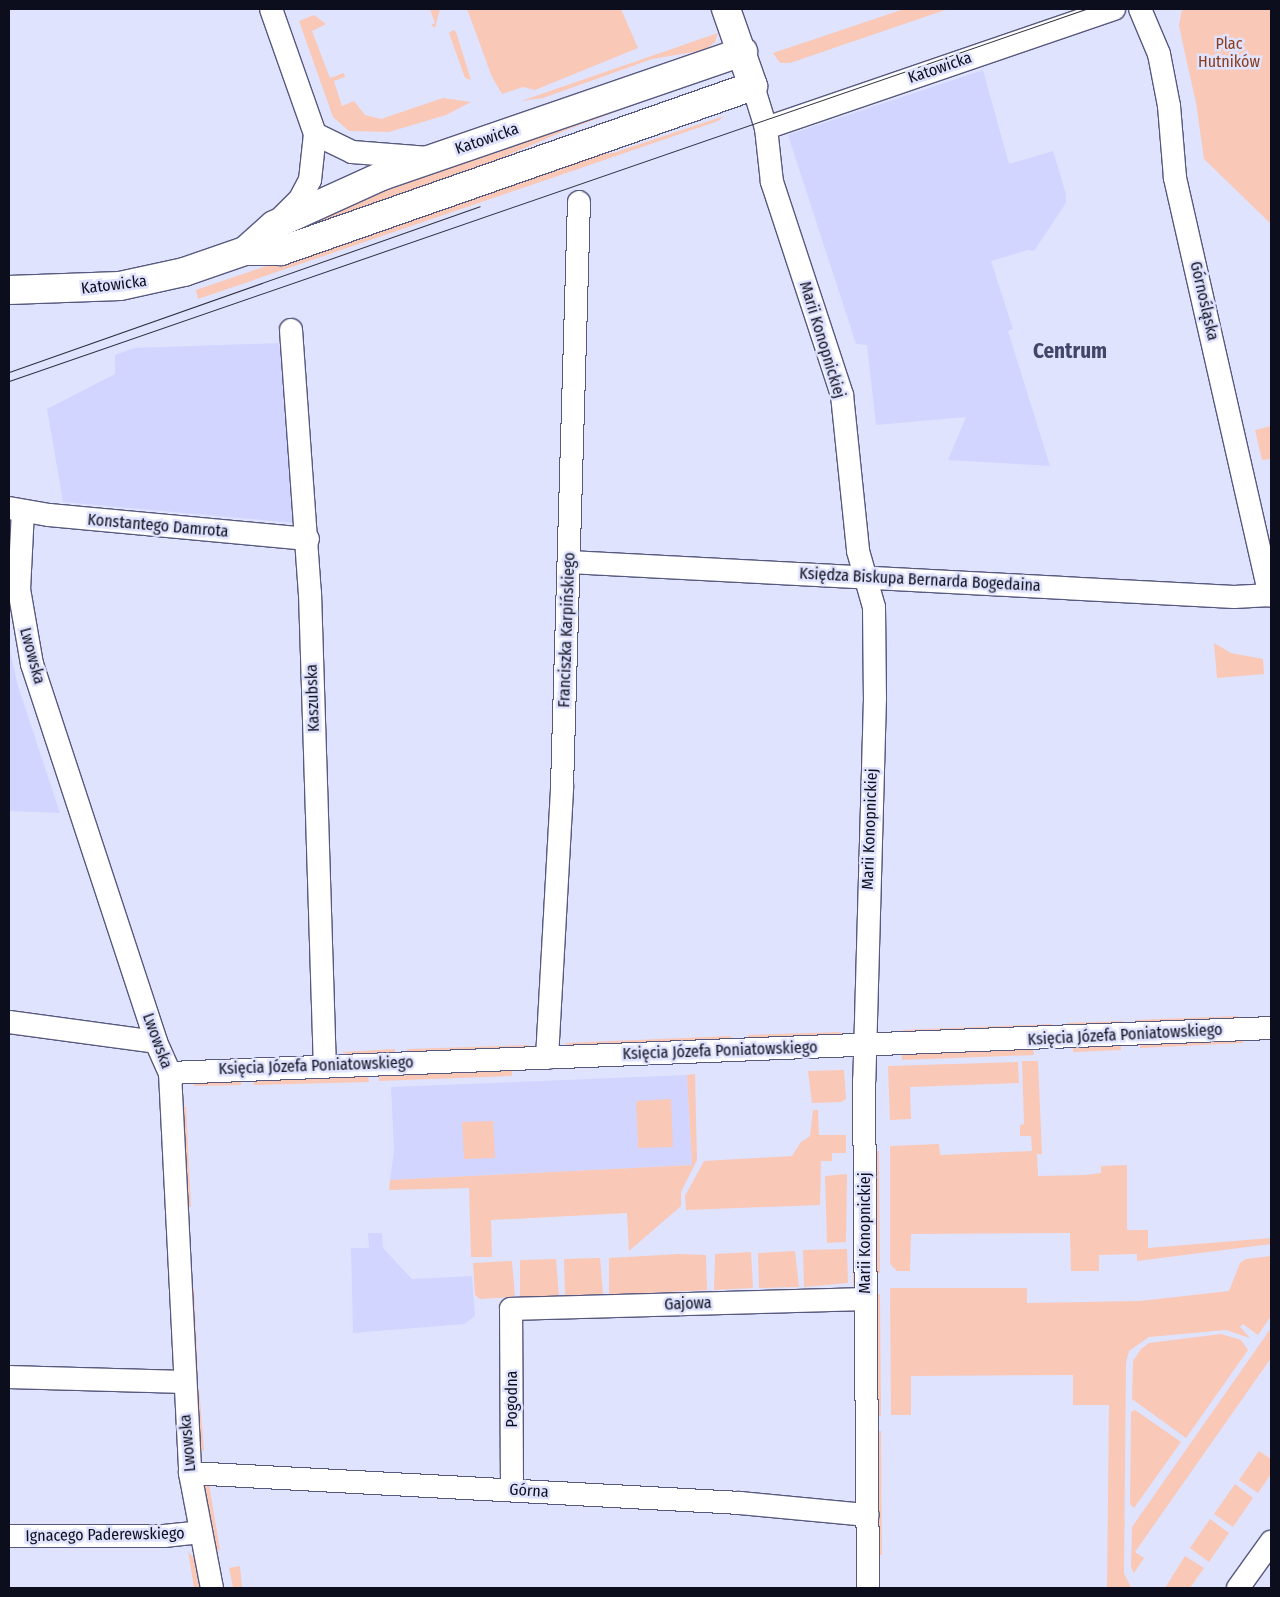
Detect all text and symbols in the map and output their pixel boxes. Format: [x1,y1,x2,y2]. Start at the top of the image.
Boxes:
park label: Plac Hutników [1198,34,1260,72]
street label: Katowicka [906,48,974,88]
street label: Katowicka [453,119,521,159]
street label: Górnośląska [1186,260,1222,342]
street label: Katowicka [80,271,148,299]
street label: Marii Konopnickiej [795,279,849,401]
district label: Centrum [1033,338,1107,364]
street label: Konstantego Damrota [87,510,229,542]
street label: Franciszka Karpińskiego [555,552,579,708]
street label: Księdza Biskupa Bernarda Bogedaina [799,564,1041,596]
street label: Lwowska [15,626,49,686]
street label: Kaszubska [302,664,324,732]
street label: Marii Konopnickiej [858,768,882,890]
street label: Lwowska [138,1011,176,1071]
street label: Księcia Józefa Poniatowskiego [1027,1020,1223,1050]
street label: Księcia Józefa Poniatowskiego [622,1038,818,1064]
street label: Księcia Józefa Poniatowskiego [218,1053,414,1079]
street label: Marii Konopnickiej [855,1172,875,1294]
street label: Gajowa [664,1294,712,1314]
street label: Pogodna [502,1371,522,1427]
street label: Lwowska [176,1413,200,1473]
street label: Górna [509,1480,549,1502]
street label: Ignacego Paderewskiego [25,1524,185,1546]

